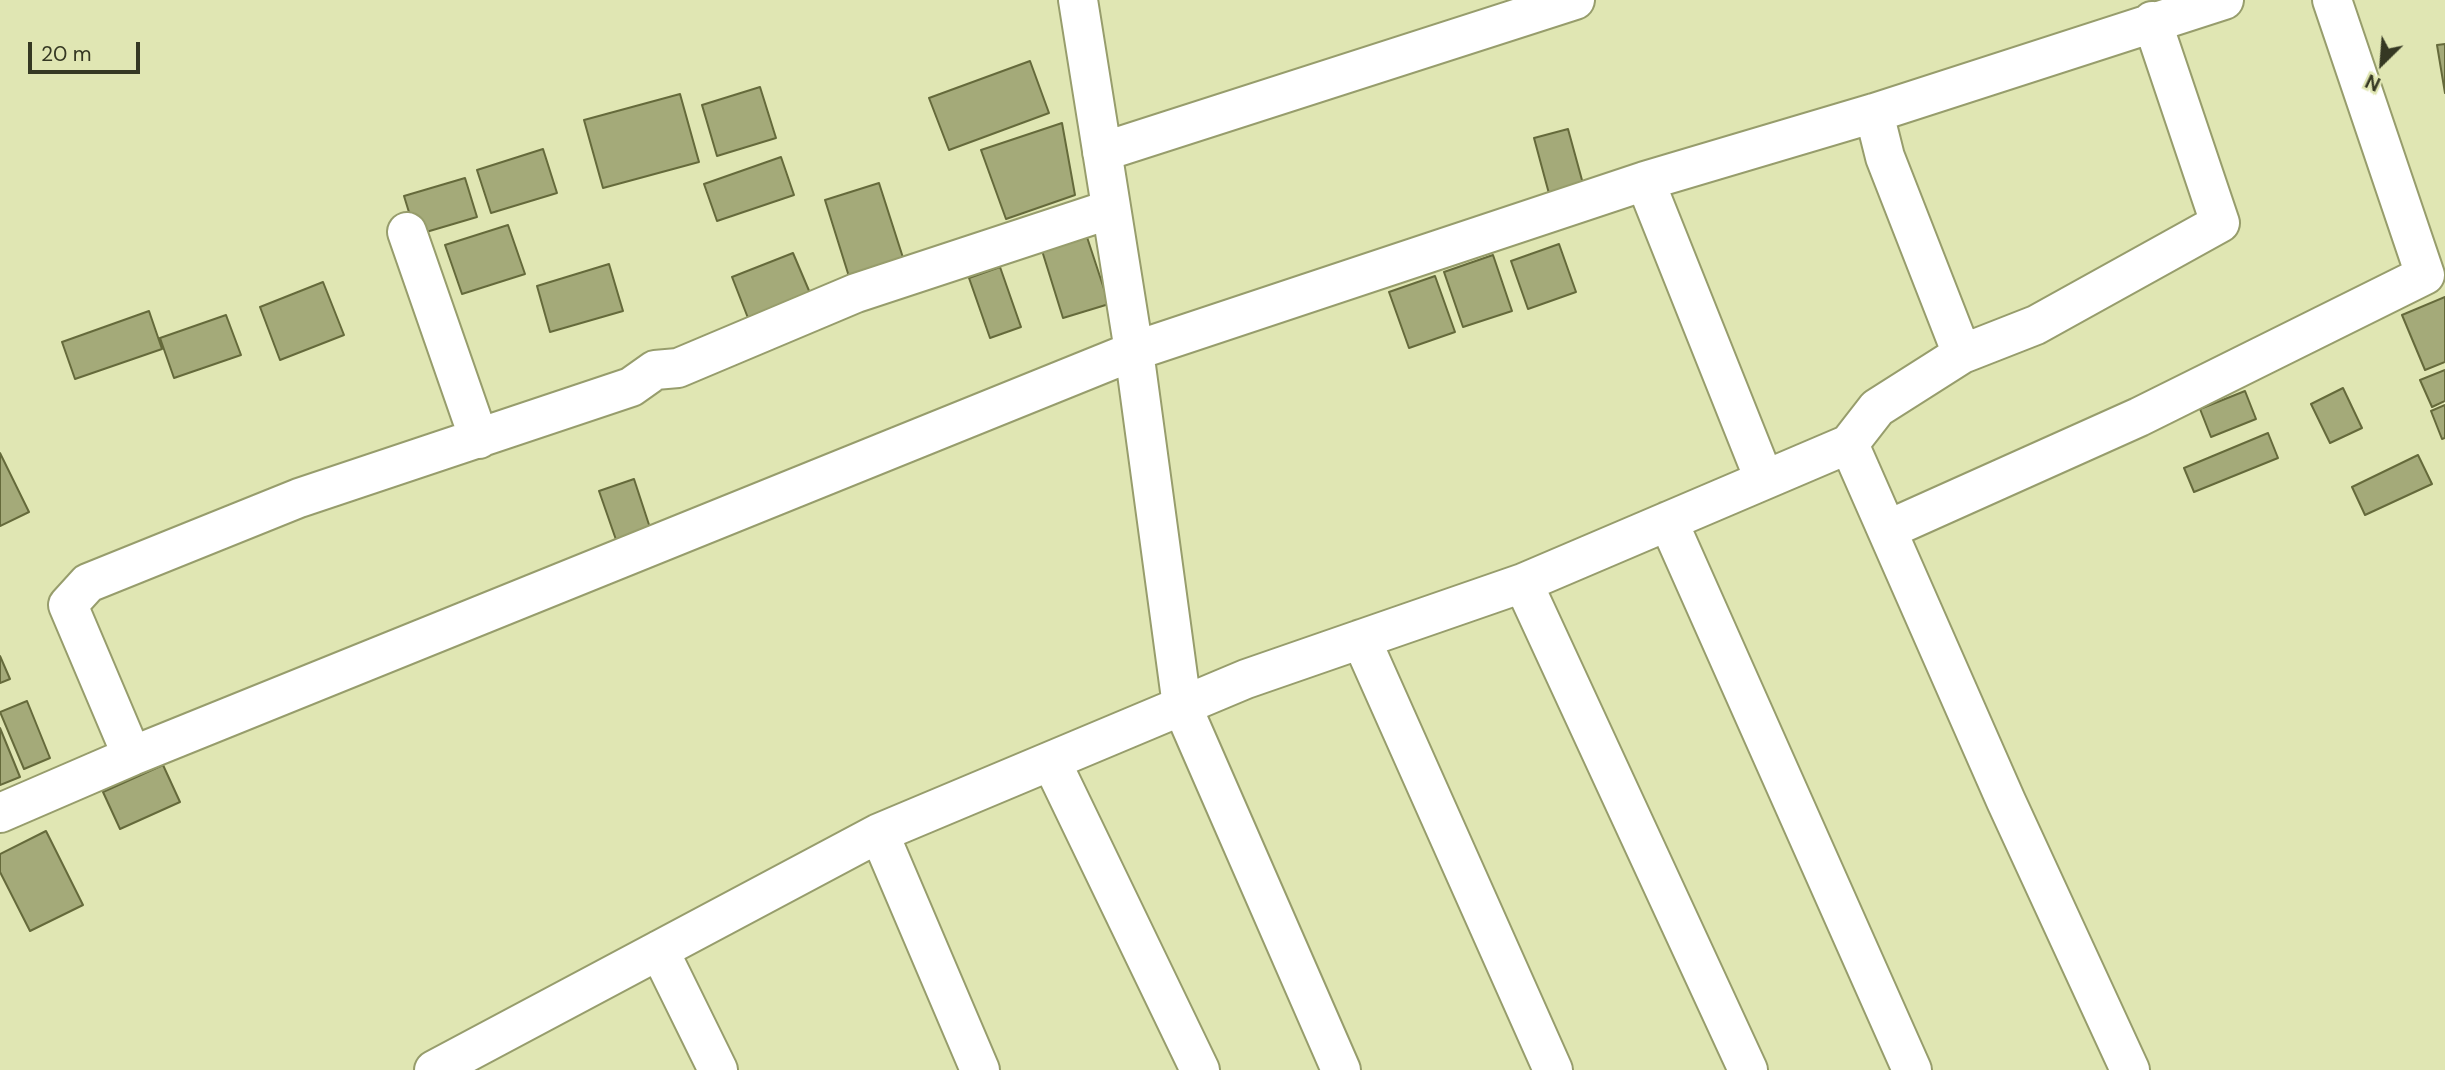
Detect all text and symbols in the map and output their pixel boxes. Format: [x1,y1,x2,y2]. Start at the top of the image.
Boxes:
scale bar [32,28,144,72]
north arrow [2347,28,2417,98]
text: 20 m [41,40,92,68]
text: N [2361,68,2384,97]

